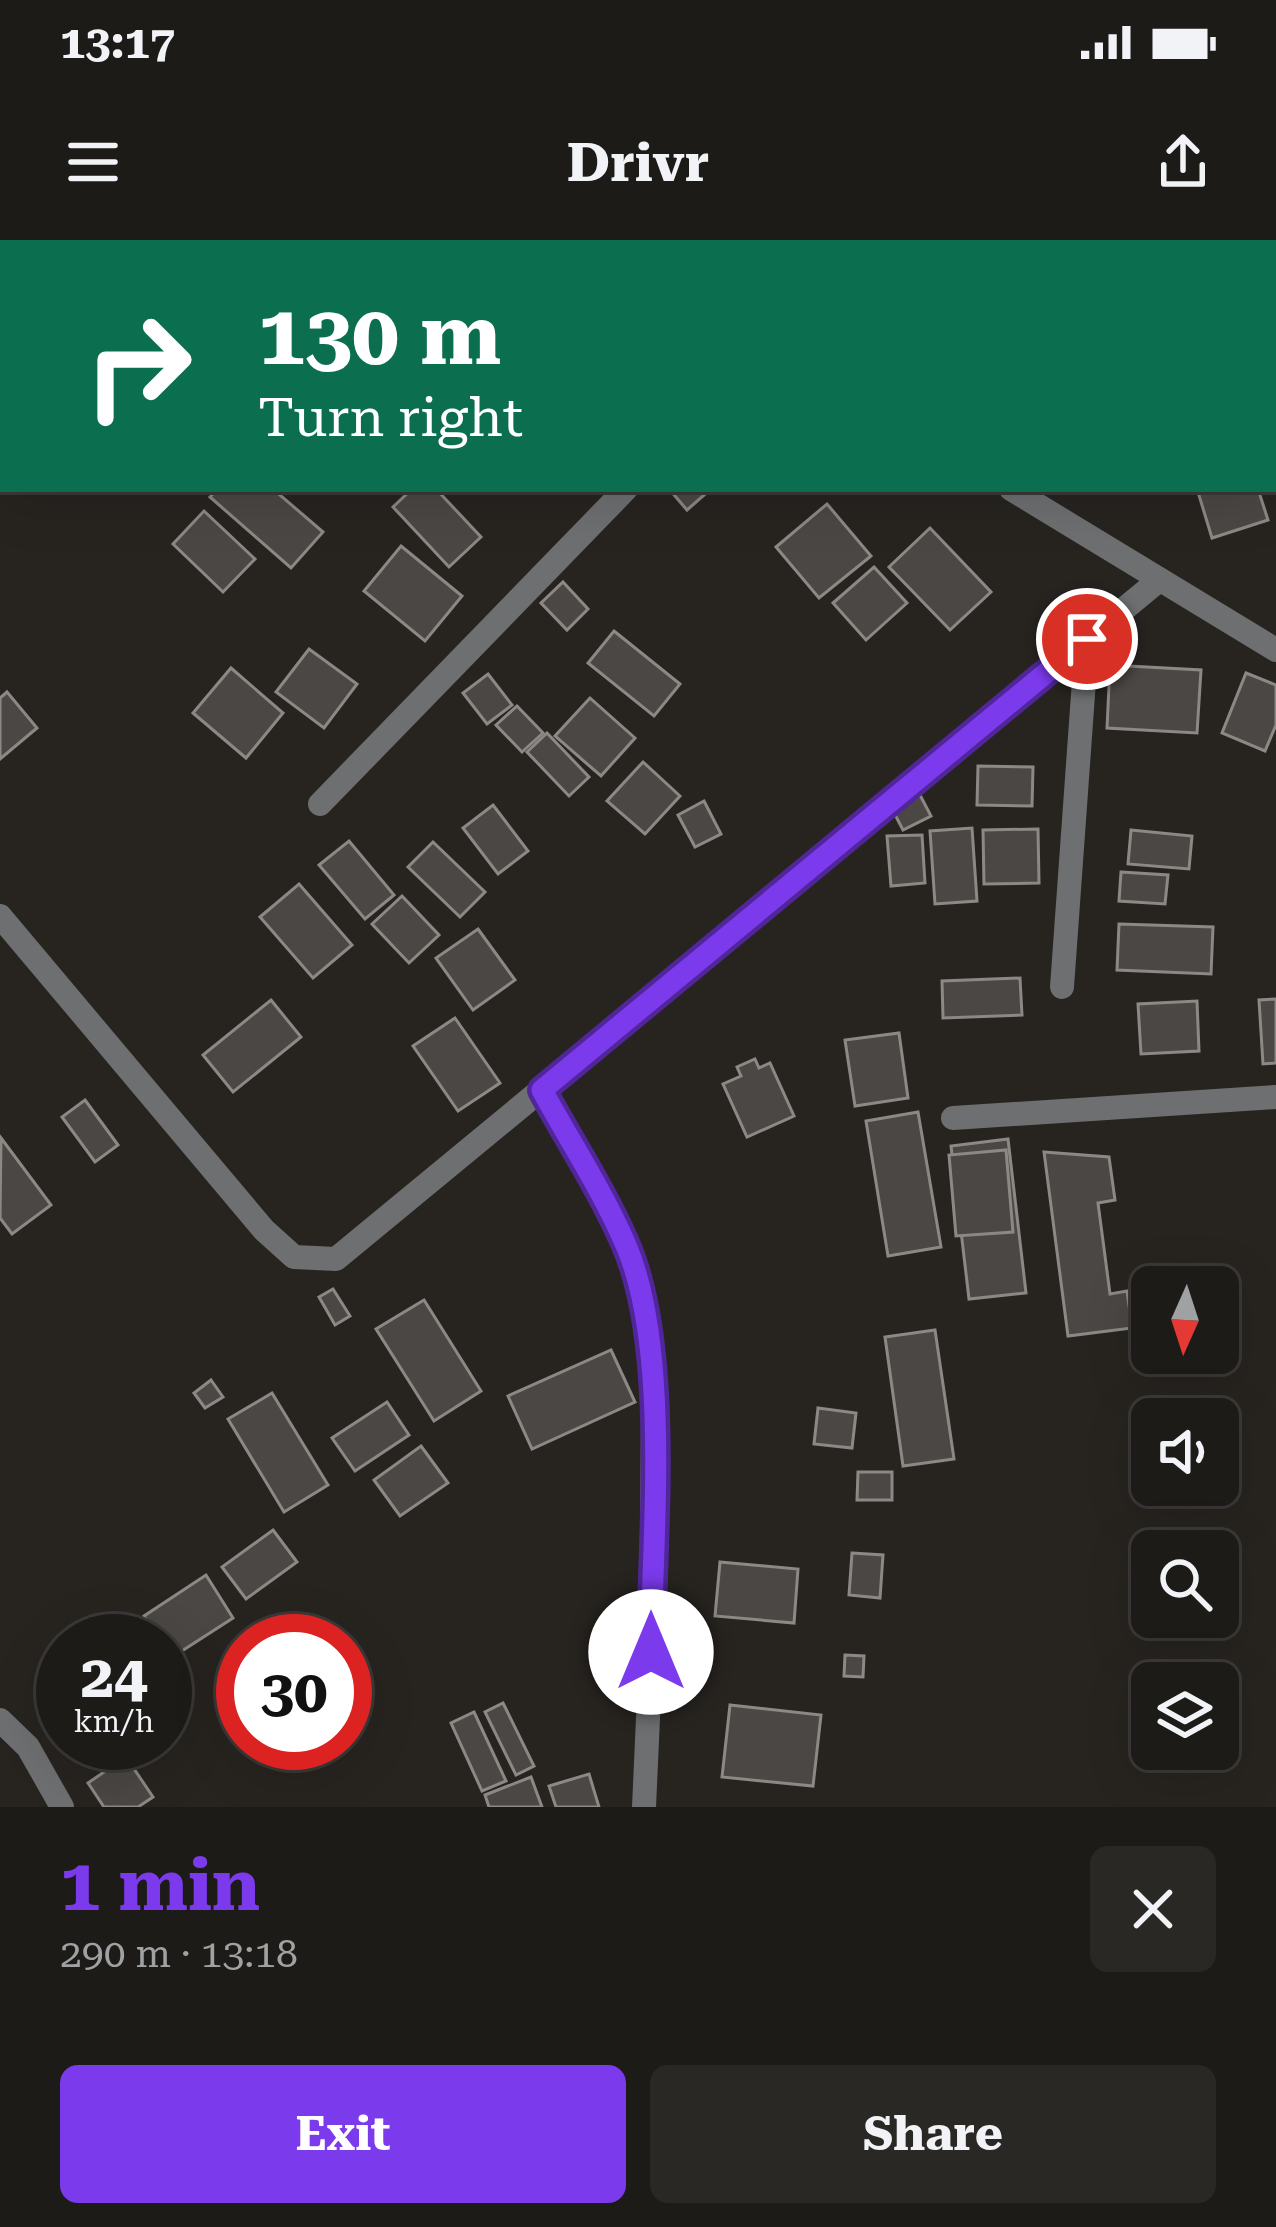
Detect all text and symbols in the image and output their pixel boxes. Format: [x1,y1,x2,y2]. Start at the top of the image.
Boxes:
text: 13:17 [60,16,175,69]
icon: menu [60,129,126,195]
icon: share [1150,129,1216,195]
text: Drivr [567,131,709,194]
text: 130 m [258,286,501,384]
icon: right [60,288,216,444]
text: Turn right [258,386,523,449]
pin [1036,588,1138,690]
icon: arrive [1054,606,1120,672]
north arrow [1131,1266,1239,1374]
map controls [1131,1266,1239,1770]
button: sound [1131,1398,1239,1506]
button: search [1131,1530,1239,1638]
position arrow [588,1589,714,1715]
speed limit sign: 30 [216,1614,372,1770]
text: 24 [80,1641,148,1712]
button: layers [1131,1662,1239,1770]
text: km/h [74,1704,154,1739]
text: 1 min [60,1843,260,1928]
button: close [1090,1846,1216,1972]
text: 290 m · 13:18 [60,1931,298,1977]
button: Exit [60,2065,626,2203]
button: Share [650,2065,1216,2203]

